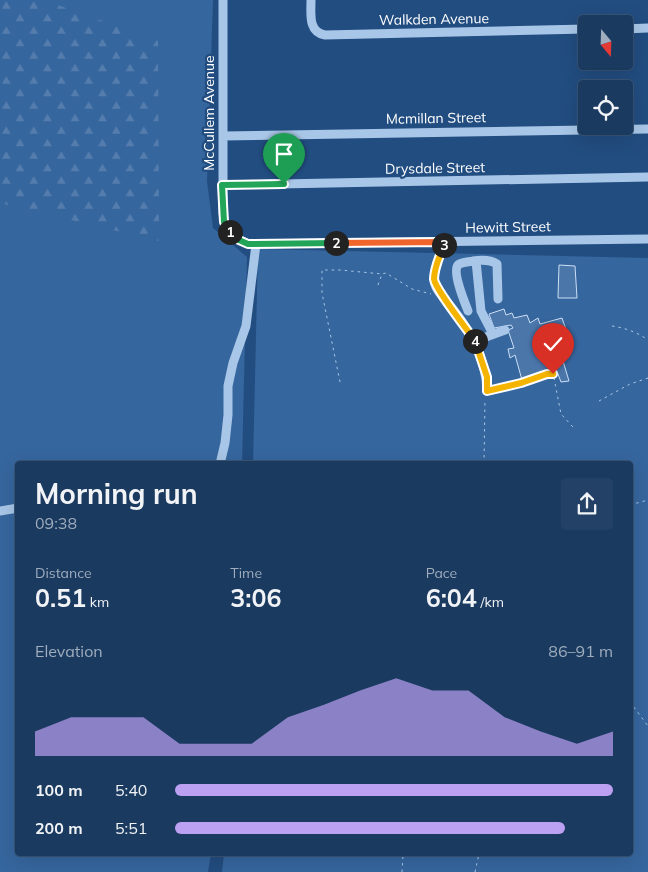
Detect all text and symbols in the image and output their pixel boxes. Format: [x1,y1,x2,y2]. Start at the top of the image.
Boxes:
street label: Walkden Avenue [379,9,489,29]
north arrow [578,15,632,70]
map controls [578,15,633,135]
street label: McCullem Avenue [200,55,218,171]
button: locate [578,80,633,135]
street label: Mcmillan Street [386,108,486,128]
pin [263,133,305,184]
icon: arrive [270,140,298,168]
street label: Drysdale Street [385,158,485,178]
street label: Hewitt Street [465,217,551,237]
pin: 1 [218,220,242,244]
text: 1 [226,223,235,241]
pin: 2 [324,230,348,256]
pin: 3 [432,232,456,258]
text: 2 [332,234,341,252]
text: 3 [440,236,449,254]
pin [532,323,574,374]
pin: 4 [462,328,488,354]
icon: check [539,330,567,358]
text: 4 [471,332,480,350]
text: Morning run [35,476,198,511]
button: share [561,478,613,530]
text: 09:38 [35,513,77,533]
text: Distance [35,564,92,582]
text: Time [230,564,262,582]
text: Pace [426,564,457,582]
text: 0.51 [35,582,86,613]
text: 3:06 [230,582,282,613]
text: 6:04 [426,582,477,613]
text: km [86,593,109,611]
text: /km [477,593,504,611]
text: Elevation [35,641,103,661]
text: 86–91 m [548,641,613,661]
text: 100 m [35,780,83,800]
text: 5:40 [115,780,147,800]
text: 200 m [35,818,83,838]
text: 5:51 [115,818,147,838]

